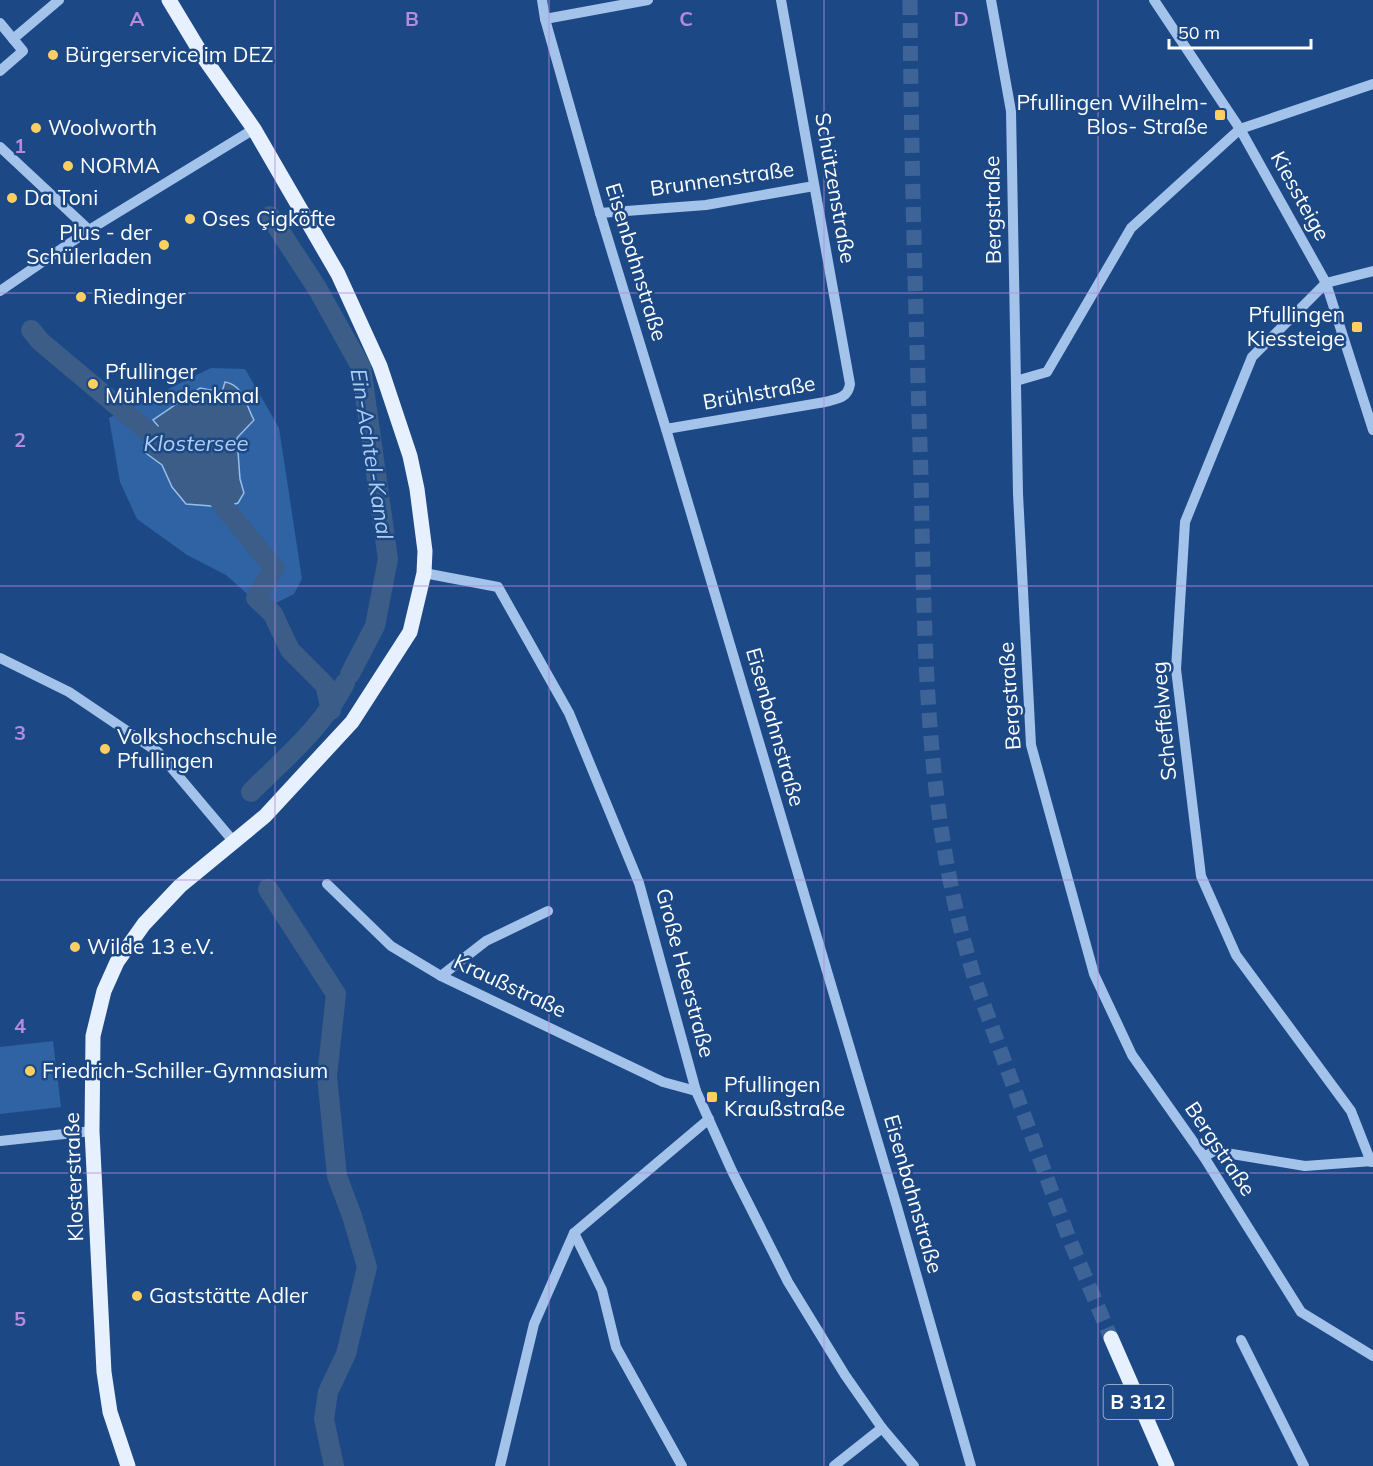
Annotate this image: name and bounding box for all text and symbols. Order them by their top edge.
text: A [130,6,145,31]
text: B [405,6,419,31]
text: C [679,6,693,31]
text: D [953,6,969,31]
scale bar [1169,12,1312,50]
text: 50 m [1178,21,1220,44]
place label: Bürgerservice im DEZ [65,41,273,67]
marker: Bürgerservice im DEZ [46,48,60,62]
place label: Pfullingen Wilhelm- Blos- Straße [1016,89,1208,139]
marker: Pfullingen Wilhelm- Blos- Straße [1213,108,1227,122]
street label: Schützenstraße [810,111,862,265]
place label: Woolworth [48,114,157,140]
marker: Woolworth [29,121,43,135]
text: 1 [14,133,26,158]
street label: Kiessteige [1266,146,1336,245]
place label: NORMA [80,152,160,178]
street label: Brunnenstraße [648,155,795,201]
street label: Bergstraße [978,156,1006,264]
marker: NORMA [61,159,75,173]
street label: Eisenbahnstraße [601,180,673,344]
place label: Da Toni [24,184,98,210]
marker: Da Toni [5,191,19,205]
place label: Oses Çigköfte [202,205,336,231]
marker: Oses Çigköfte [183,212,197,226]
place label: Plus - der Schülerladen [26,219,152,269]
marker: Plus - der Schülerladen [157,238,171,252]
place label: Riedinger [93,283,186,309]
marker: Riedinger [74,290,88,304]
place label: Pfullingen Kiessteige [1247,301,1345,351]
marker: Pfullingen Kiessteige [1350,320,1364,334]
place label: Pfullinger Mühlendenkmal [105,358,259,408]
water label: Ein-Achtel-Kanal [345,367,399,542]
street label: Brühlstraße [701,369,817,415]
marker: Pfullinger Mühlendenkmal [86,377,100,391]
text: 2 [14,427,26,452]
water label: Klostersee [144,429,248,457]
street label: Bergstraße [992,641,1026,751]
street label: Eisenbahnstraße [741,644,811,809]
street label: Scheffelweg [1145,660,1181,782]
text: 3 [14,720,26,745]
place label: Volkshochschule Pfullingen [117,723,277,773]
marker: Volkshochschule Pfullingen [98,742,112,756]
street label: Große Heerstraße [651,885,721,1060]
place label: Wilde 13 e.V. [87,933,214,959]
marker: Wilde 13 e.V. [68,940,82,954]
street label: Kraußstraße [450,948,571,1022]
text: 4 [14,1013,26,1038]
place label: Friedrich-Schiller-Gymnasium [42,1057,328,1083]
marker: Friedrich-Schiller-Gymnasium [23,1064,37,1078]
place label: Pfullingen Kraußstraße [724,1071,845,1121]
marker: Pfullingen Kraußstraße [705,1090,719,1104]
street label: Bergstraße [1180,1096,1262,1201]
street label: Eisenbahnstraße [879,1111,949,1276]
street label: Klosterstraße [58,1112,88,1242]
place label: Gaststätte Adler [149,1282,308,1308]
marker: Gaststätte Adler [130,1289,144,1303]
text: 5 [14,1306,26,1331]
road number: B 312 [1104,1385,1172,1419]

